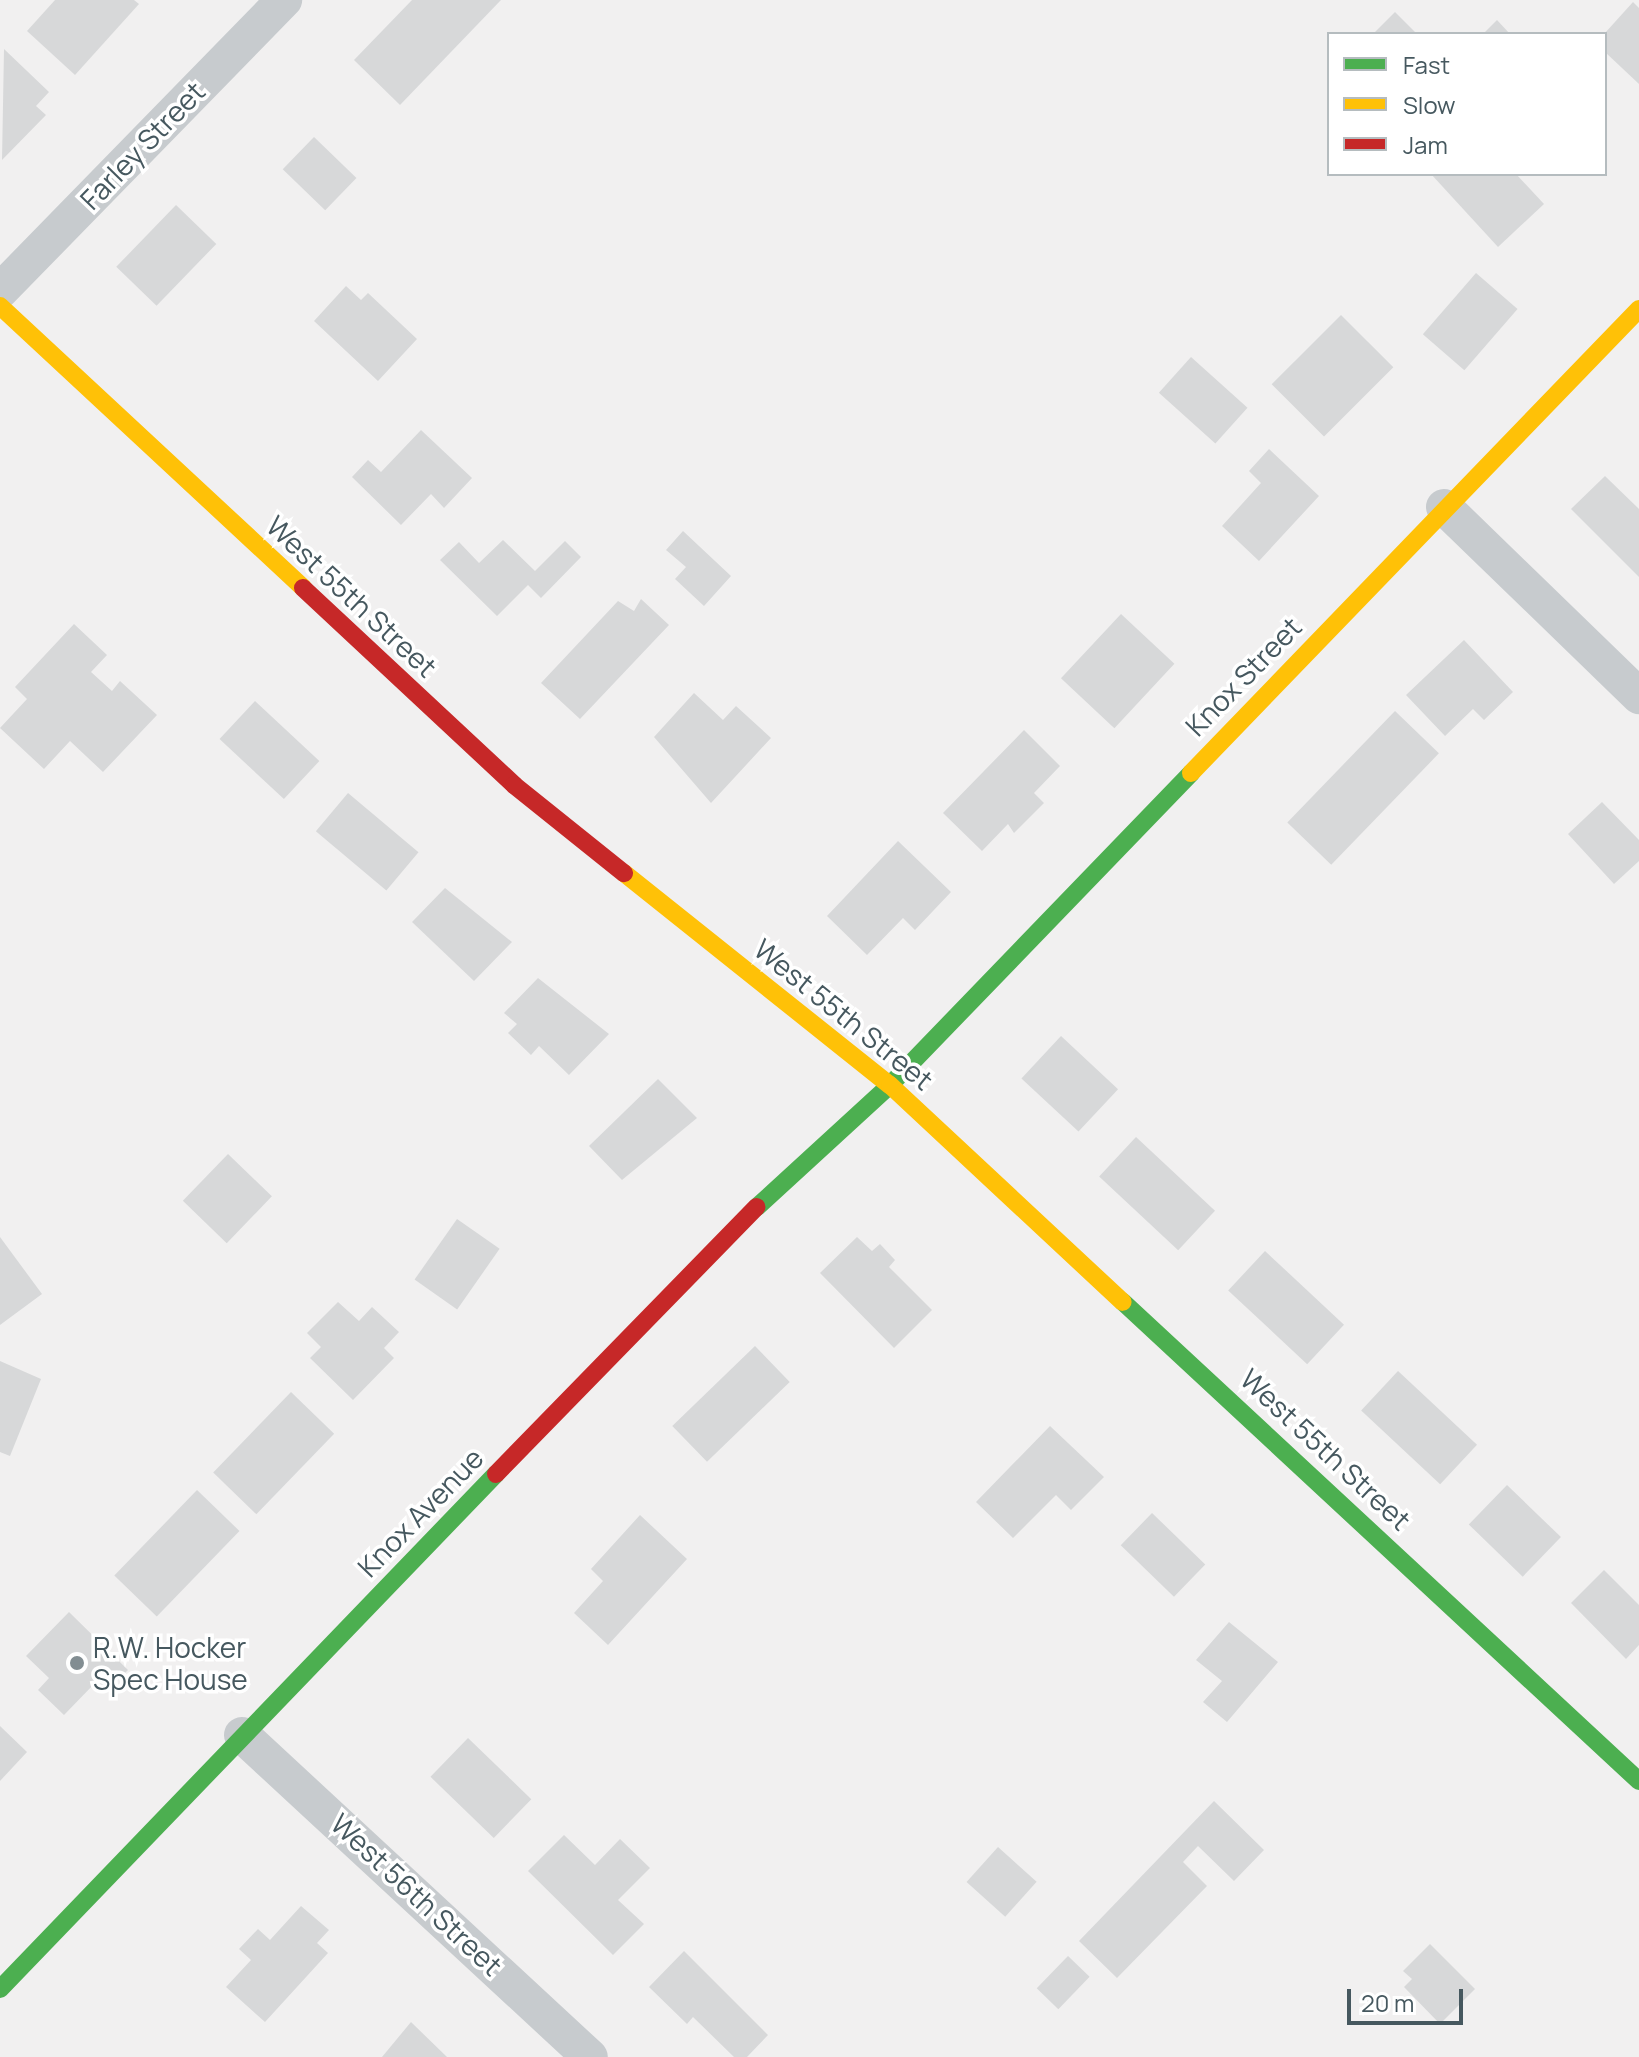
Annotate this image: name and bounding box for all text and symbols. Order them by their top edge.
legend [1327,32,1607,176]
text: Fast [1403,48,1450,81]
street label: Farley Street [73,74,211,216]
text: Slow [1403,88,1456,121]
text: Jam [1403,128,1448,161]
street label: West 55th Street [260,509,444,683]
street label: Knox Street [1178,610,1308,742]
street label: West 55th Street [748,932,940,1096]
street label: West 55th Street [1234,1362,1418,1536]
street label: Knox Avenue [350,1441,490,1583]
place label: R.W. Hocker Spec House [93,1630,248,1696]
marker: R.W. Hocker Spec House [68,1654,86,1672]
street label: West 56th Street [325,1806,509,1982]
scale bar [1351,1973,1467,2023]
text: 20 m [1361,1986,1414,2019]

